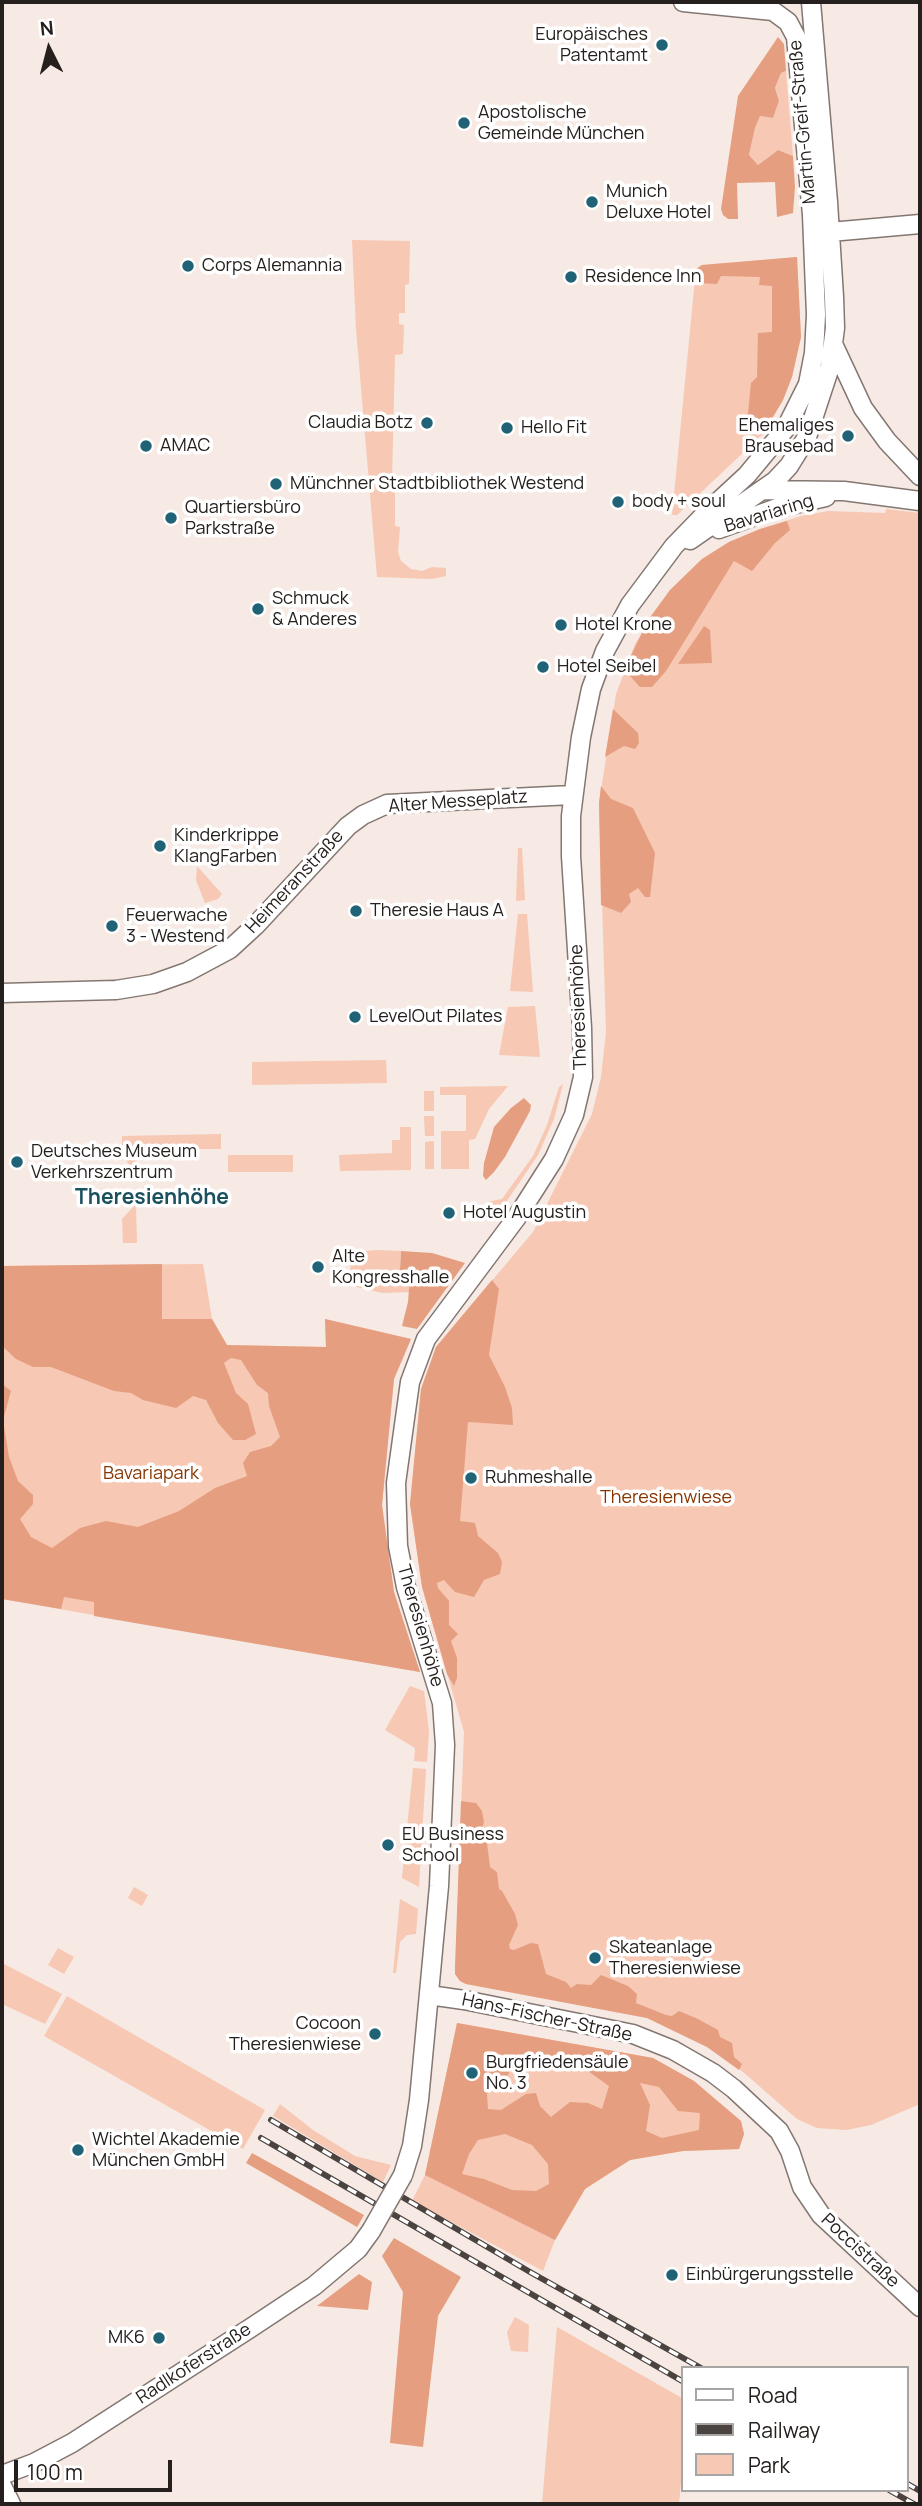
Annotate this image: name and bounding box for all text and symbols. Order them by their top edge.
north arrow [14,14,84,84]
text: N [39,14,55,42]
place label: Europäisches Patentamt [535,24,648,66]
marker: Europäisches Patentamt [654,37,670,53]
street label: Martin-Greif-Straße [785,39,821,205]
place label: Apostolische Gemeinde München [478,102,644,144]
marker: Apostolische Gemeinde München [456,115,472,131]
place label: Munich Deluxe Hotel [606,181,711,224]
marker: Munich Deluxe Hotel [584,194,600,210]
place label: Corps Alemannia [202,255,342,277]
marker: Corps Alemannia [180,258,196,274]
place label: Residence Inn [585,266,701,288]
marker: Residence Inn [563,269,579,285]
place label: Claudia Botz [308,412,413,434]
marker: Claudia Botz [419,415,435,431]
place label: Ehemaliges Brausebad [739,415,834,458]
place label: Hello Fit [521,417,587,439]
marker: Hello Fit [499,420,515,436]
marker: Ehemaliges Brausebad [840,428,856,444]
place label: AMAC [160,435,210,457]
marker: AMAC [138,438,154,454]
place label: Münchner Stadtbibliothek Westend [290,473,584,495]
marker: Münchner Stadtbibliothek Westend [268,476,284,492]
street label: Bavariaring [722,490,816,538]
place label: body + soul [632,491,726,513]
marker: body + soul [610,494,626,510]
place label: Quartiersbüro Parkstraße [185,497,301,540]
marker: Quartiersbüro Parkstraße [163,510,179,526]
place label: Schmuck & Anderes [272,588,357,630]
marker: Schmuck & Anderes [250,601,266,617]
place label: Hotel Krone [575,614,672,636]
marker: Hotel Krone [553,617,569,633]
place label: Hotel Seibel [557,656,656,678]
marker: Hotel Seibel [535,659,551,675]
street label: Alter Messeplatz [388,786,528,818]
place label: Kinderkrippe KlangFarben [174,825,279,868]
street label: Heimeranstraße [242,826,348,938]
marker: Kinderkrippe KlangFarben [152,838,168,854]
place label: Theresie Haus A [370,900,504,922]
marker: Theresie Haus A [348,903,364,919]
place label: Feuerwache 3 - Westend [126,905,227,948]
marker: Feuerwache 3 - Westend [104,918,120,934]
street label: Theresienhöhe [566,944,592,1070]
place label: LevelOut Pilates [369,1006,502,1028]
marker: LevelOut Pilates [347,1009,363,1025]
place label: Deutsches Museum Verkehrszentrum [31,1141,197,1184]
marker: Deutsches Museum Verkehrszentrum [9,1154,25,1170]
district label: Theresienhöhe [75,1185,229,1211]
place label: Hotel Augustin [463,1202,586,1224]
marker: Hotel Augustin [441,1205,457,1221]
place label: Alte Kongresshalle [332,1246,449,1288]
marker: Alte Kongresshalle [310,1259,326,1275]
park label: Bavariapark [103,1463,199,1485]
place label: Ruhmeshalle [485,1467,593,1489]
marker: Ruhmeshalle [463,1470,479,1486]
park label: Theresienwiese [600,1487,732,1509]
street label: Theresienhöhe [392,1562,448,1690]
place label: EU Business School [402,1824,504,1867]
marker: EU Business School [380,1837,396,1853]
place label: Skateanlage Theresienwiese [609,1937,741,1980]
marker: Skateanlage Theresienwiese [587,1950,603,1966]
street label: Hans-Fischer-Straße [460,1989,634,2047]
place label: Cocoon Theresienwiese [229,2013,361,2056]
marker: Cocoon Theresienwiese [367,2026,383,2042]
place label: Burgfriedensäule No. 3 [486,2052,629,2094]
marker: Burgfriedensäule No. 3 [464,2065,480,2081]
place label: Wichtel Akademie München GmbH [92,2129,240,2172]
marker: Wichtel Akademie München GmbH [70,2142,86,2158]
street label: Poccistraße [816,2209,904,2293]
place label: Einbürgerungsstelle [686,2264,854,2286]
marker: Einbürgerungsstelle [664,2267,680,2283]
street label: Radlkoferstraße [133,2319,255,2409]
place label: MK6 [108,2327,145,2349]
marker: MK6 [151,2330,167,2346]
legend [680,2366,908,2492]
text: Road [748,2381,798,2409]
text: Railway [748,2416,820,2444]
scale bar [18,2446,175,2490]
text: Park [748,2451,790,2479]
text: 100 m [27,2458,83,2486]

